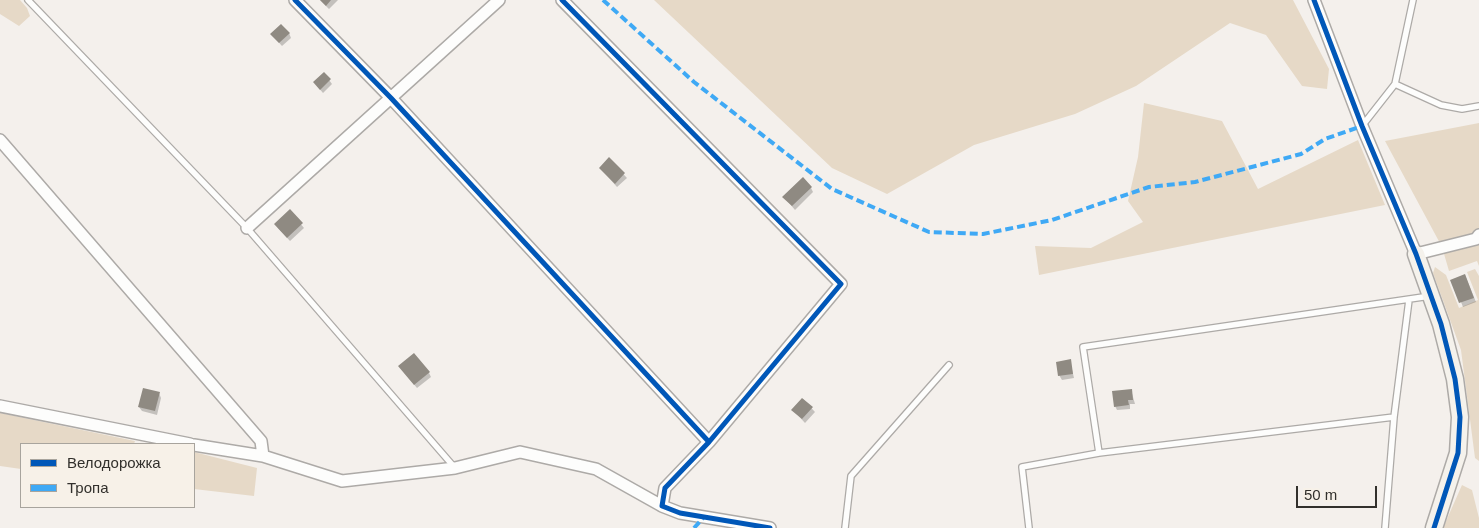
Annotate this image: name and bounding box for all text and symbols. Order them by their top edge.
legend [20,443,195,508]
text: Велодорожка [67,454,161,471]
scale bar [1299,476,1380,508]
text: Тропа [67,479,108,496]
text: 50 m [1304,486,1337,503]

